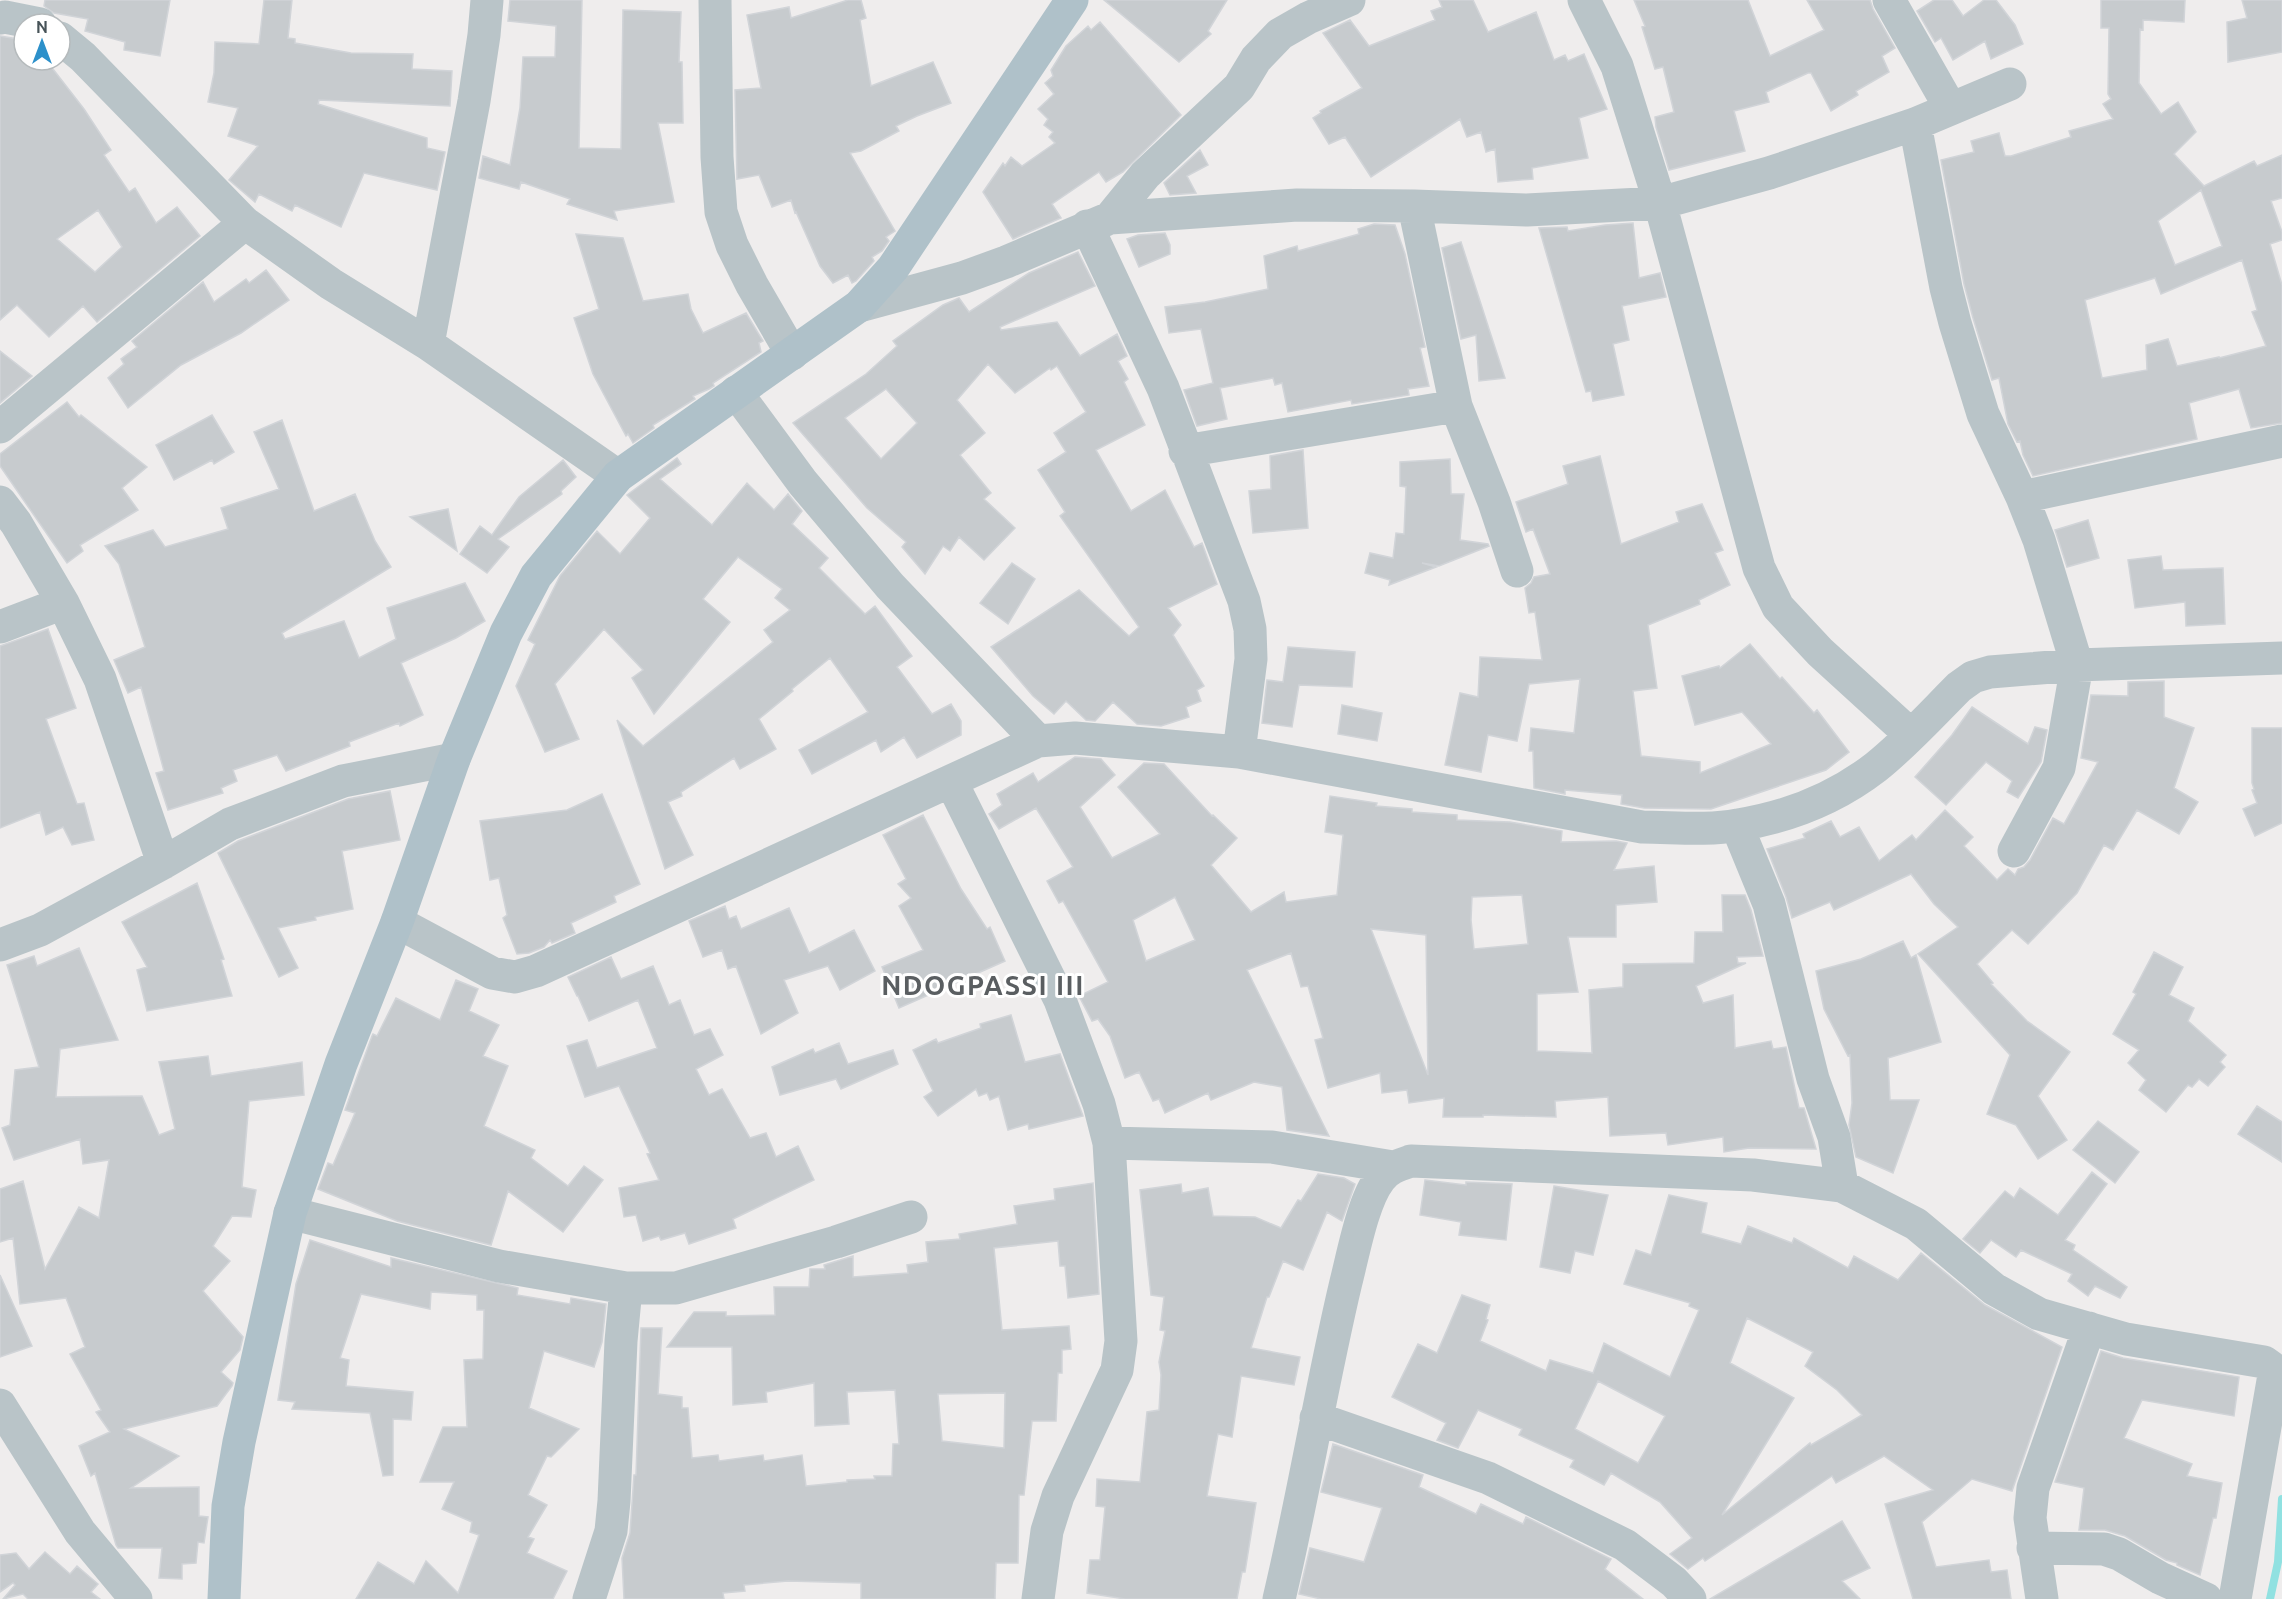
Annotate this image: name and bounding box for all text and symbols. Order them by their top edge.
north arrow [12,12,72,72]
text: N [36,18,48,36]
district label: NDOGPASSI III [881,970,1085,1000]

